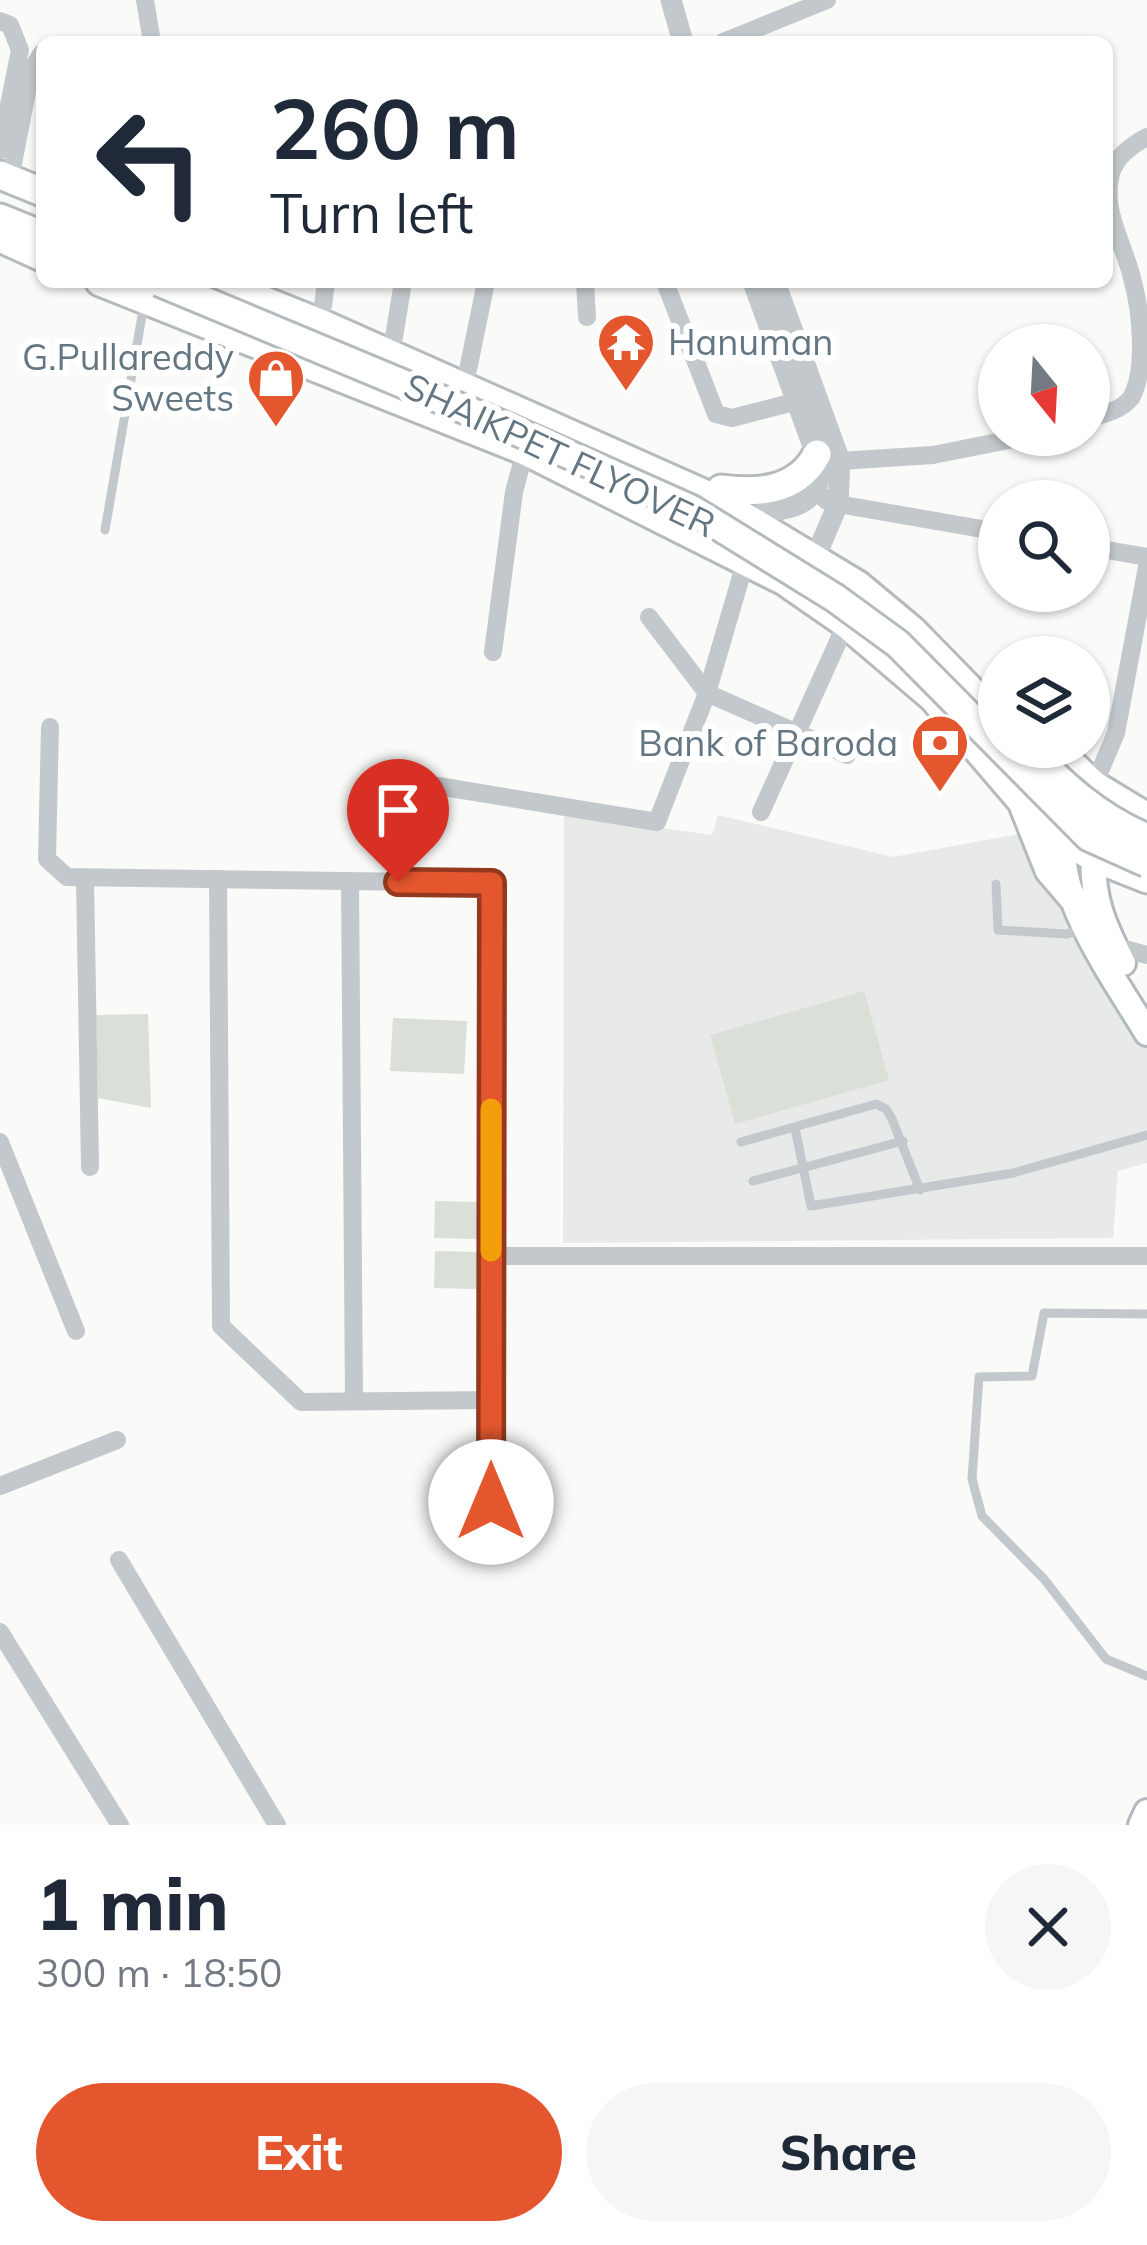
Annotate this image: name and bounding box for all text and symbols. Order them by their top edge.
text: 260 m [270,75,520,180]
icon: left [72,84,228,240]
text: Turn left [270,179,473,247]
temple icon: Hanuman [595,311,657,393]
place label: Hanuman [668,319,833,364]
north arrow [978,324,1110,456]
map controls [978,324,1110,768]
place label: G.Pullareddy Sweets [22,334,234,420]
shop icon: G.Pullareddy Sweets [245,347,307,429]
street label: SHAIKPET FLYOVER [397,363,723,546]
button: search [978,480,1110,612]
button: layers [978,636,1110,768]
bank icon: Bank of Baroda [909,712,971,794]
place label: Bank of Baroda [638,720,898,765]
pin [347,759,449,882]
icon: arrive [365,777,431,843]
position arrow [428,1439,554,1565]
text: 1 min [36,1858,229,1948]
button: close [985,1864,1111,1990]
text: 300 m · 18:50 [36,1948,282,1997]
button: Exit [36,2083,562,2221]
button: Share [586,2083,1111,2221]

